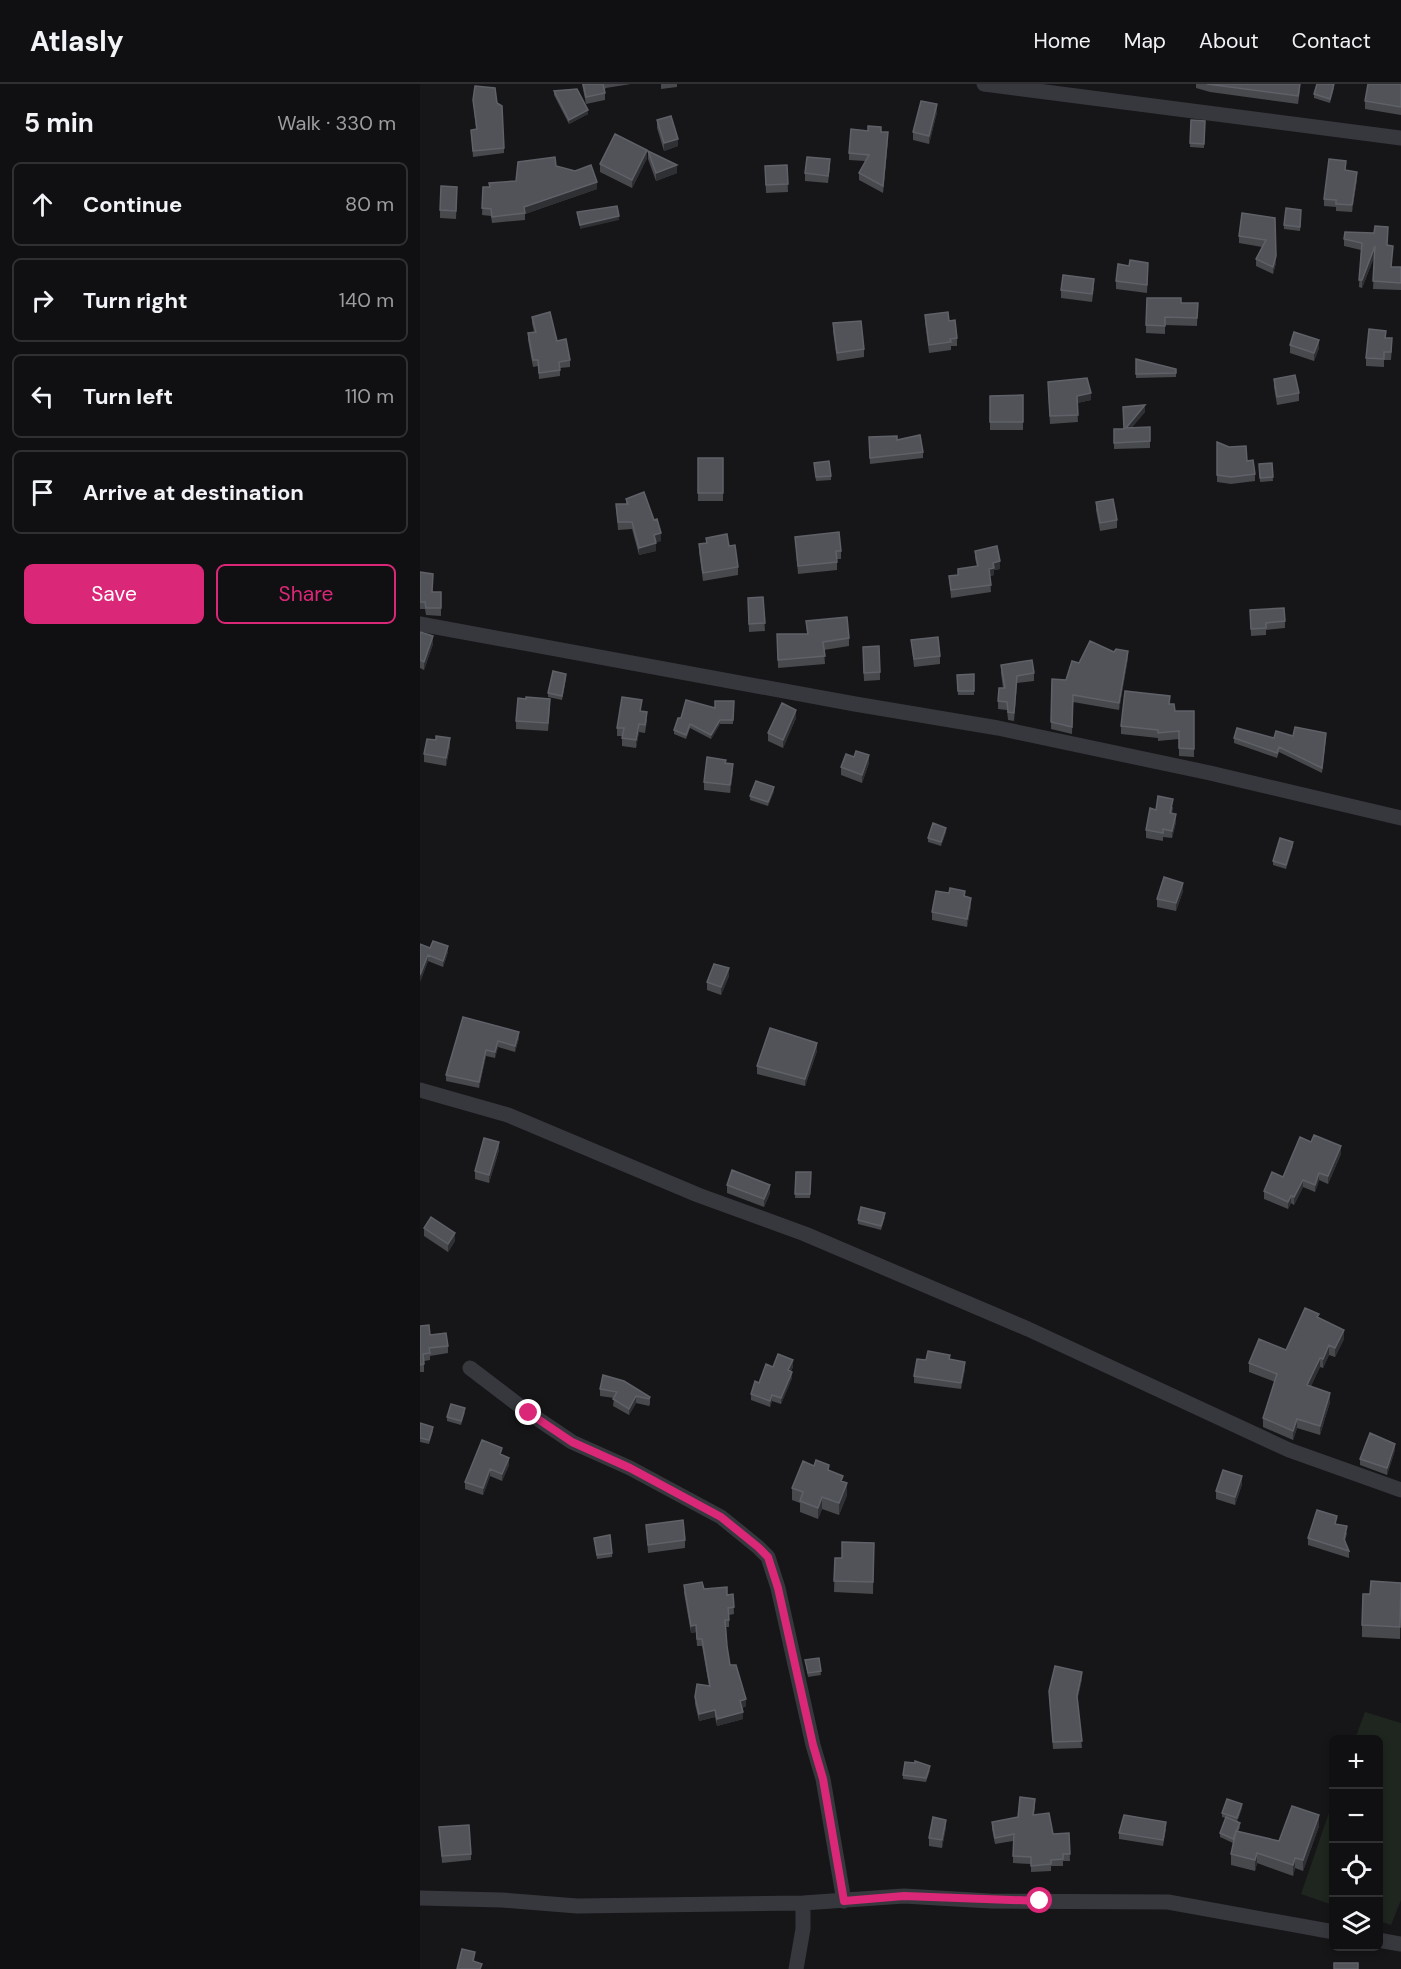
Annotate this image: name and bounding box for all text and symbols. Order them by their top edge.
text: Atlasly [30,23,124,60]
text: Home [1033,27,1091,55]
text: Map [1124,27,1166,55]
text: About [1199,27,1259,55]
text: Contact [1292,27,1371,55]
text: 5 min [24,106,94,140]
text: Walk · 330 m [277,110,396,136]
icon: ahead [26,188,59,221]
text: Continue [83,190,182,219]
text: 80 m [345,191,394,217]
icon: right [26,284,59,317]
text: Turn right [83,286,188,315]
text: 140 m [339,287,394,313]
icon: left [26,380,59,413]
text: Turn left [83,382,173,411]
text: 110 m [345,383,394,409]
icon: arrive [26,476,59,509]
text: Arrive at destination [83,478,304,507]
button: Save [24,564,204,624]
button: Share [216,564,396,624]
route end [515,1399,541,1425]
map controls [1329,1735,1383,1951]
button: + [1329,1735,1383,1789]
button: − [1329,1789,1383,1843]
button: locate [1329,1843,1383,1897]
route start [1026,1887,1052,1913]
button: layers [1329,1897,1383,1951]

